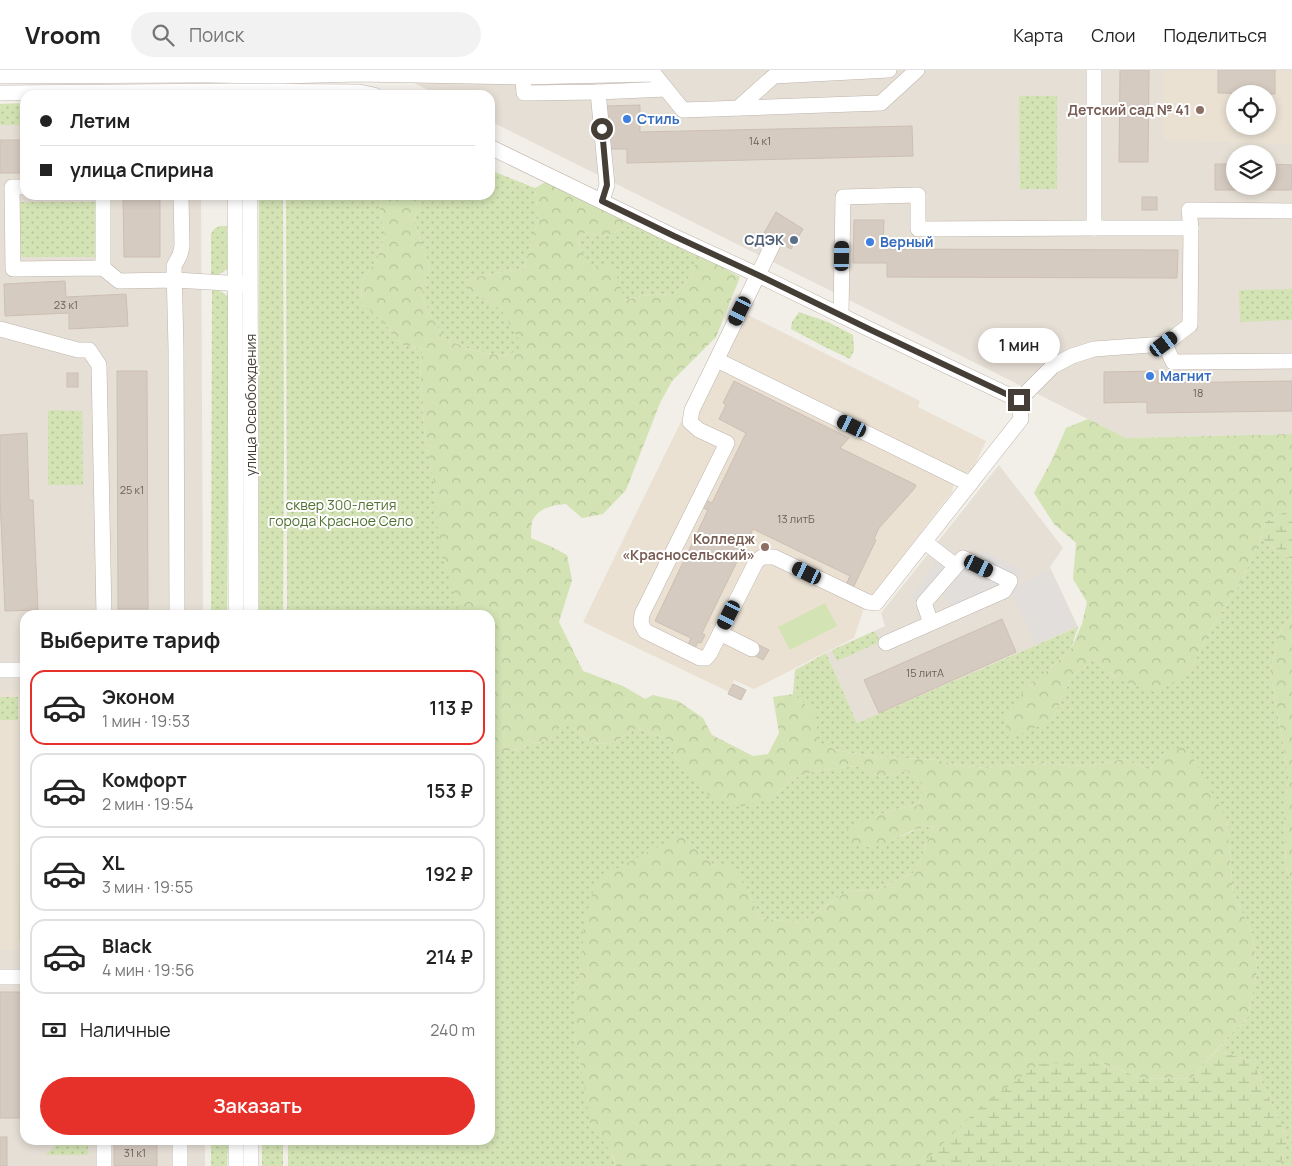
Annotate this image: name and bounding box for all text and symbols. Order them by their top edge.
search box [131,12,481,57]
text: Vroom [25,18,101,51]
icon: search [149,21,177,49]
text: Поиск [189,22,244,48]
text: Карта [1013,23,1063,47]
text: Слои [1091,23,1135,47]
text: Поделиться [1163,23,1267,47]
map controls [1226,85,1276,195]
button: locate [1226,85,1276,135]
place label: Детский сад № 41 [1068,100,1190,119]
marker: Детский сад № 41 [1194,104,1206,116]
text: Летим [70,108,130,134]
place label: Стиль [637,109,680,128]
marker: Стиль [621,113,633,125]
route start [591,118,613,140]
house number: 14 к1 [749,133,771,148]
button: layers [1226,145,1276,195]
text: улица Спирина [70,157,214,183]
place label: СДЭК [744,230,785,249]
place label: Верный [880,232,933,251]
marker: СДЭК [788,234,800,246]
marker: Верный [864,236,876,248]
car [834,241,849,271]
car [726,294,753,328]
house number: 23 к1 [54,297,78,312]
callout: 1 мин [978,328,1060,362]
car [1147,329,1180,359]
street label: улица Освобождения [241,334,260,476]
text: 1 мин [999,334,1039,356]
place label: Магнит [1160,366,1212,385]
marker: Магнит [1144,370,1156,382]
house number: 18 [1193,385,1203,400]
route end [1008,389,1030,411]
car [835,413,868,439]
house number: 25 к1 [120,482,144,497]
park label: сквер 300-летия города Красное Село [269,495,413,530]
house number: 13 литБ [777,511,815,526]
place label: Колледж «Красносельский» [622,529,755,564]
marker: Колледж «Красносельский» [759,541,771,553]
car [962,553,995,579]
car [790,560,823,586]
car [715,598,742,632]
text: Выберите тариф [40,625,220,655]
house number: 15 литА [906,665,944,680]
text: Эконом [102,684,175,710]
icon: car [42,685,87,730]
text: 113 ₽ [429,695,473,721]
text: 1 мин · 19:53 [102,710,190,732]
text: Комфорт [102,767,187,793]
icon: car [42,768,87,813]
text: 153 ₽ [426,778,473,804]
text: 2 мин · 19:54 [102,793,194,815]
text: XL [102,850,125,876]
icon: car [42,851,87,896]
text: 192 ₽ [425,861,473,887]
text: 3 мин · 19:55 [102,876,193,898]
text: Black [102,933,151,959]
icon: car [42,934,87,979]
text: 214 ₽ [426,944,473,970]
text: 4 мин · 19:56 [102,959,194,981]
icon: cash [40,1016,68,1044]
text: Наличные [80,1017,171,1043]
text: 240 m [430,1019,475,1041]
button: Заказать [40,1077,475,1135]
house number: 31 к1 [124,1145,146,1160]

